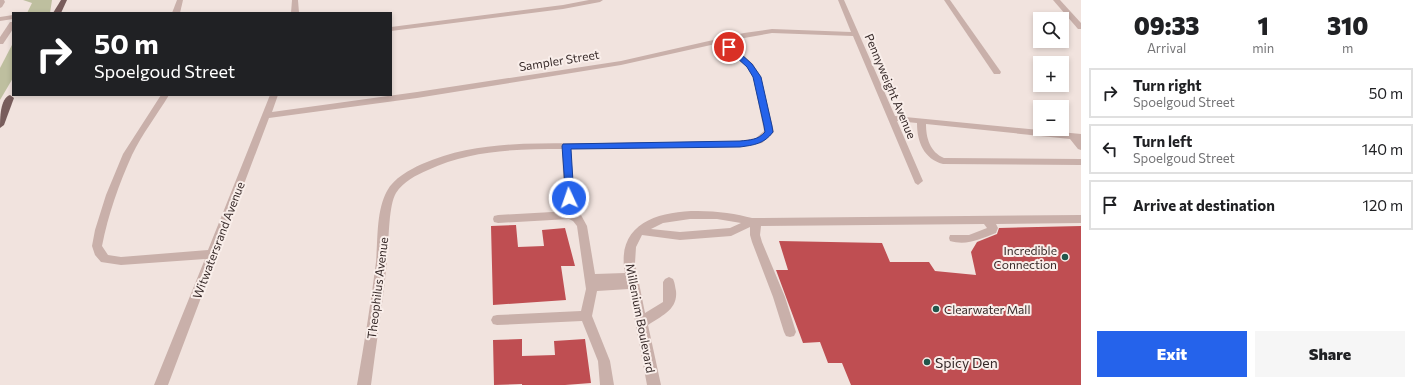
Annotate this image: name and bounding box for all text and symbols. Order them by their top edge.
text: 09:33 [1134,11,1200,40]
text: 1 [1258,11,1269,40]
text: 310 [1327,11,1368,40]
map controls [1033,12,1069,136]
button: search [1033,12,1069,48]
text: 50 m [94,26,159,60]
icon: right [28,28,80,80]
pin [712,30,746,64]
street label: Pennyweight Avenue [863,31,919,141]
icon: arrive [718,36,740,58]
text: Arrival [1147,40,1186,56]
text: min [1252,40,1274,56]
text: m [1342,40,1353,56]
street label: Sampler Street [518,47,600,73]
button: + [1033,56,1069,92]
text: Spoelgoud Street [94,60,235,82]
text: Turn right [1133,76,1202,94]
icon: right [1099,82,1121,104]
text: 50 m [1369,84,1403,102]
text: Spoelgoud Street [1133,94,1235,110]
button: − [1033,100,1069,136]
text: Turn left [1133,132,1192,150]
icon: left [1099,138,1121,160]
text: 140 m [1362,140,1403,158]
text: Spoelgoud Street [1133,150,1235,166]
position arrow [548,177,590,219]
street label: Witwatersrand Avenue [189,179,247,301]
icon: arrive [1099,194,1121,216]
text: Arrive at destination [1133,196,1275,214]
text: 120 m [1363,196,1403,214]
street label: Theophilus Avenue [364,236,390,340]
place label: Incredible Connection [994,243,1057,271]
marker: Incredible Connection [1060,252,1070,262]
street label: Millenium Boulevard [624,262,658,374]
place label: Clearwater Mall [944,302,1030,316]
marker: Clearwater Mall [931,304,941,314]
button: Exit [1097,331,1247,377]
button: Share [1255,331,1405,377]
place label: Spicy Den [935,354,998,371]
marker: Spicy Den [922,357,932,367]

